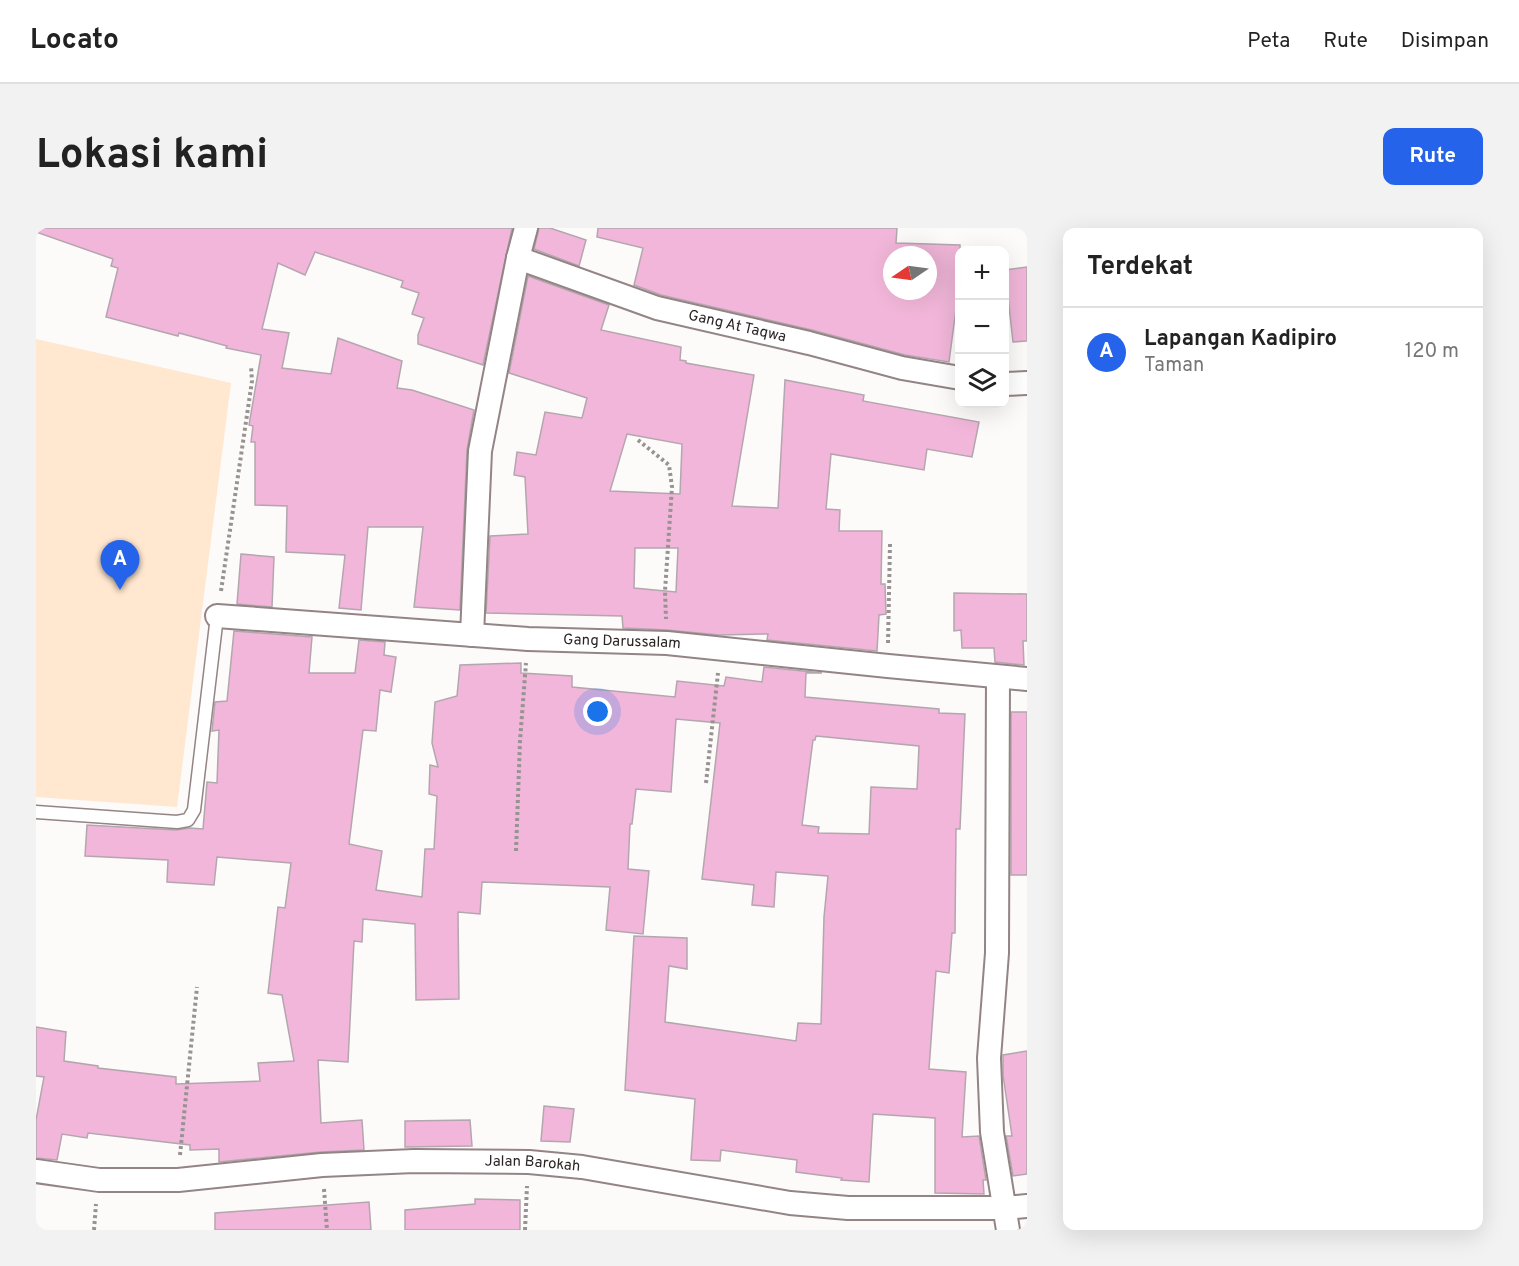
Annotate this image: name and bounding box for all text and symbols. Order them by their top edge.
text: Locato [30,23,119,59]
text: Peta [1247,28,1290,55]
text: Rute [1323,28,1368,55]
text: Disimpan [1401,28,1489,55]
button: Rute [1383,128,1483,185]
text: Lokasi kami [36,130,268,183]
north arrow [883,246,937,300]
map controls [955,246,1009,408]
button: + [955,246,1009,300]
text: Terdekat [1087,251,1193,284]
button: − [955,300,1009,354]
street label: Gang At Taqwa [686,306,788,347]
text: Lapangan Kadipiro [1144,326,1337,353]
text: A [1099,339,1114,365]
text: 120 m [1405,339,1459,365]
text: Taman [1144,353,1204,379]
button: layers [955,354,1009,408]
pin: A [100,540,140,590]
street label: Gang Darussalam [563,631,682,654]
your location [583,697,612,726]
street label: Jalan Barokah [484,1152,581,1176]

